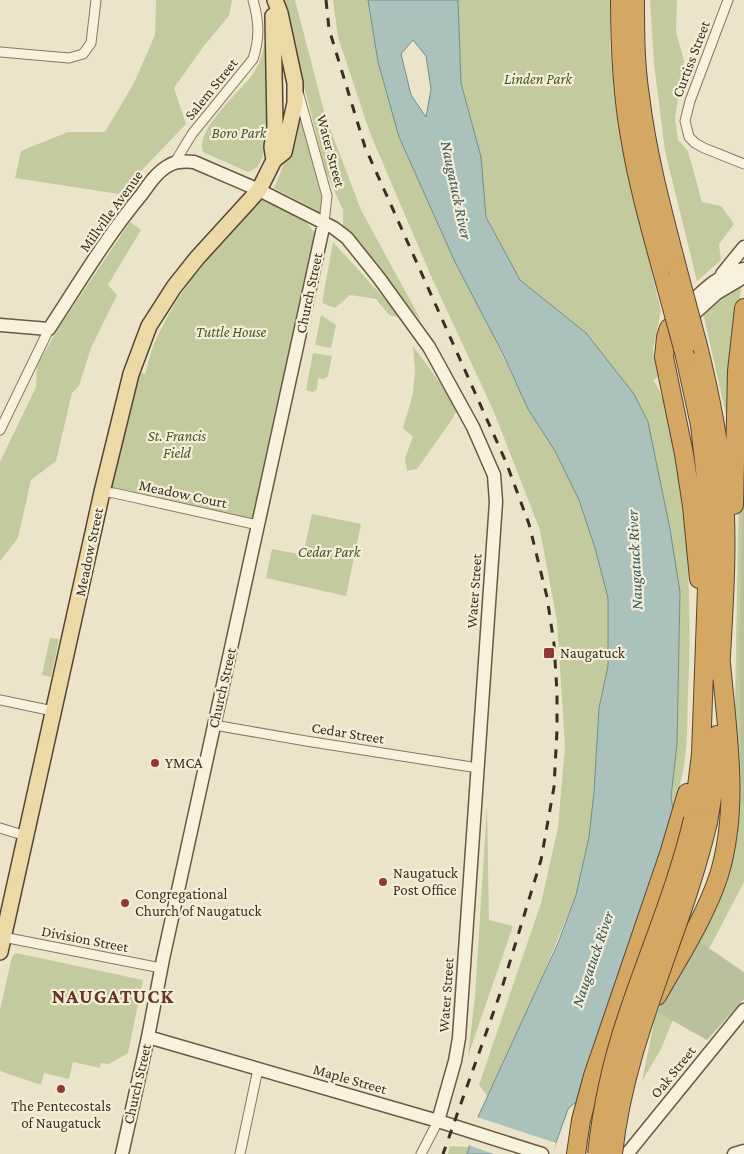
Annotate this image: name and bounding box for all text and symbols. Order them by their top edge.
street label: Curtiss Street [669,18,713,100]
street label: Salem Street [181,54,241,123]
park label: Linden Park [504,71,574,87]
street label: Water Street [314,113,349,190]
park label: Boro Park [212,125,268,141]
water label: Naugatuck River [437,139,475,241]
street label: Millville Avenue [76,167,146,255]
street label: Church Street [293,250,326,335]
park label: Tuttle House [196,324,267,340]
park label: St. Francis Field [148,428,207,461]
street label: Meadow Court [138,477,229,511]
street label: Meadow Street [72,505,106,598]
water label: Naugatuck River [623,509,647,610]
park label: Cedar Park [298,544,362,560]
street label: Water Street [463,552,485,629]
street label: Church Street [205,645,239,730]
place label: Naugatuck [560,645,626,662]
marker: Naugatuck [542,646,556,660]
street label: Cedar Street [310,719,387,747]
place label: YMCA [165,755,203,771]
marker: YMCA [149,757,161,769]
place label: Naugatuck Post Office [393,865,459,898]
marker: Naugatuck Post Office [377,876,389,888]
place label: Congregational Church of Naugatuck [135,886,262,920]
marker: Congregational Church of Naugatuck [119,897,131,909]
water label: Naugatuck River [568,909,618,1010]
street label: Division Street [40,923,131,955]
street label: Water Street [435,956,457,1033]
district label: NAUGATUCK [52,985,174,1007]
street label: Church Street [120,1041,154,1126]
street label: Oak Street [647,1042,699,1101]
street label: Maple Street [311,1061,390,1098]
marker: The Pentecostals of Naugatuck [55,1083,67,1095]
place label: The Pentecostals of Naugatuck [11,1098,111,1132]

